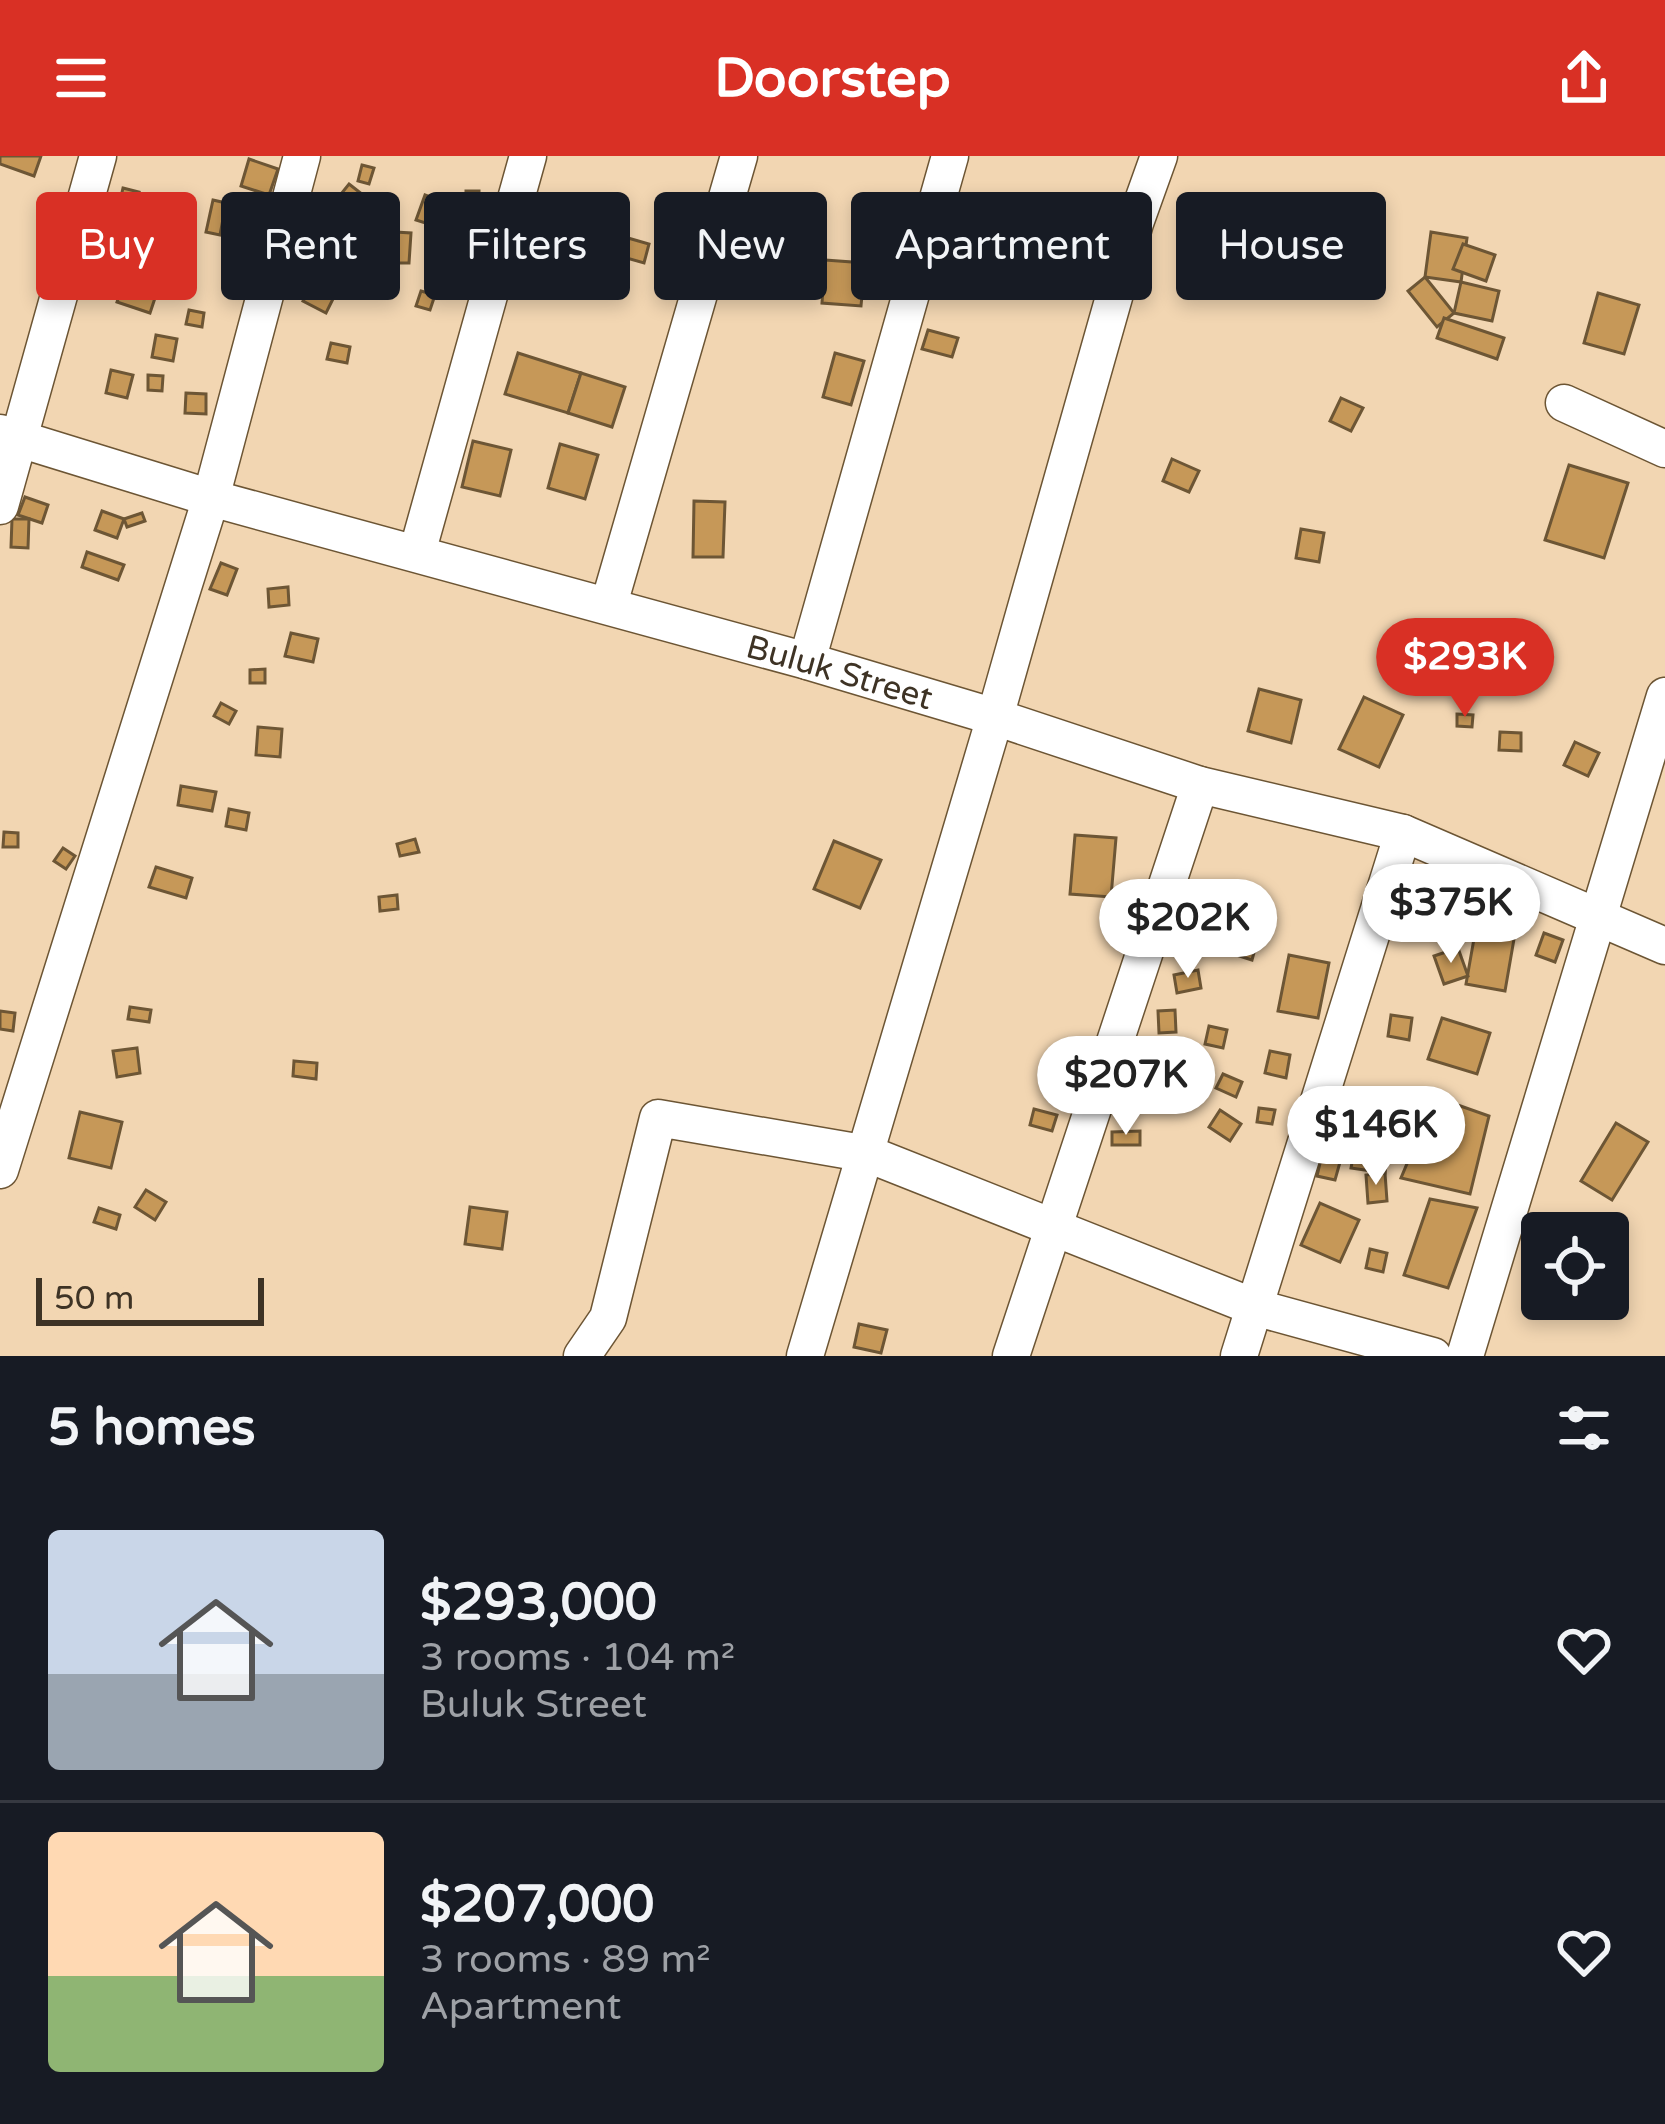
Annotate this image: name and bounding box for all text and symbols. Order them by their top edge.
icon: menu [48,45,114,111]
icon: share [1551,45,1617,111]
text: Doorstep [714,46,951,111]
chip: Buy [36,192,197,300]
chip: Rent [221,192,400,300]
chip: Filters [424,192,630,300]
chip: New [654,192,827,300]
chip: Apartment [851,192,1152,300]
chip: House [1176,192,1386,300]
pin: $293K [1381,618,1549,720]
street label: Buluk Street [742,627,937,718]
text: $293K [1403,633,1527,680]
pin: $375K [1367,864,1535,966]
pin: $202K [1104,879,1272,981]
text: $375K [1389,879,1513,926]
text: $202K [1126,894,1250,941]
pin: $207K [1042,1036,1210,1138]
text: $207K [1064,1051,1188,1098]
pin: $146K [1292,1086,1460,1188]
text: $146K [1314,1101,1438,1148]
map controls [1521,1212,1629,1320]
button: locate [1521,1212,1629,1320]
scale bar [36,1272,264,1325]
text: 50 m [54,1279,134,1318]
icon: filters [1551,1395,1617,1461]
text: 5 homes [48,1397,256,1459]
text: $293,000 [420,1572,657,1634]
icon: home [144,1578,288,1722]
icon: heart [1551,1617,1617,1683]
text: 3 rooms · 104 m² [420,1634,735,1681]
text: Buluk Street [420,1681,647,1728]
text: $207,000 [420,1874,654,1936]
icon: home [144,1880,288,2024]
icon: heart [1551,1919,1617,1985]
text: 3 rooms · 89 m² [420,1936,711,1983]
text: Apartment [420,1983,621,2030]

